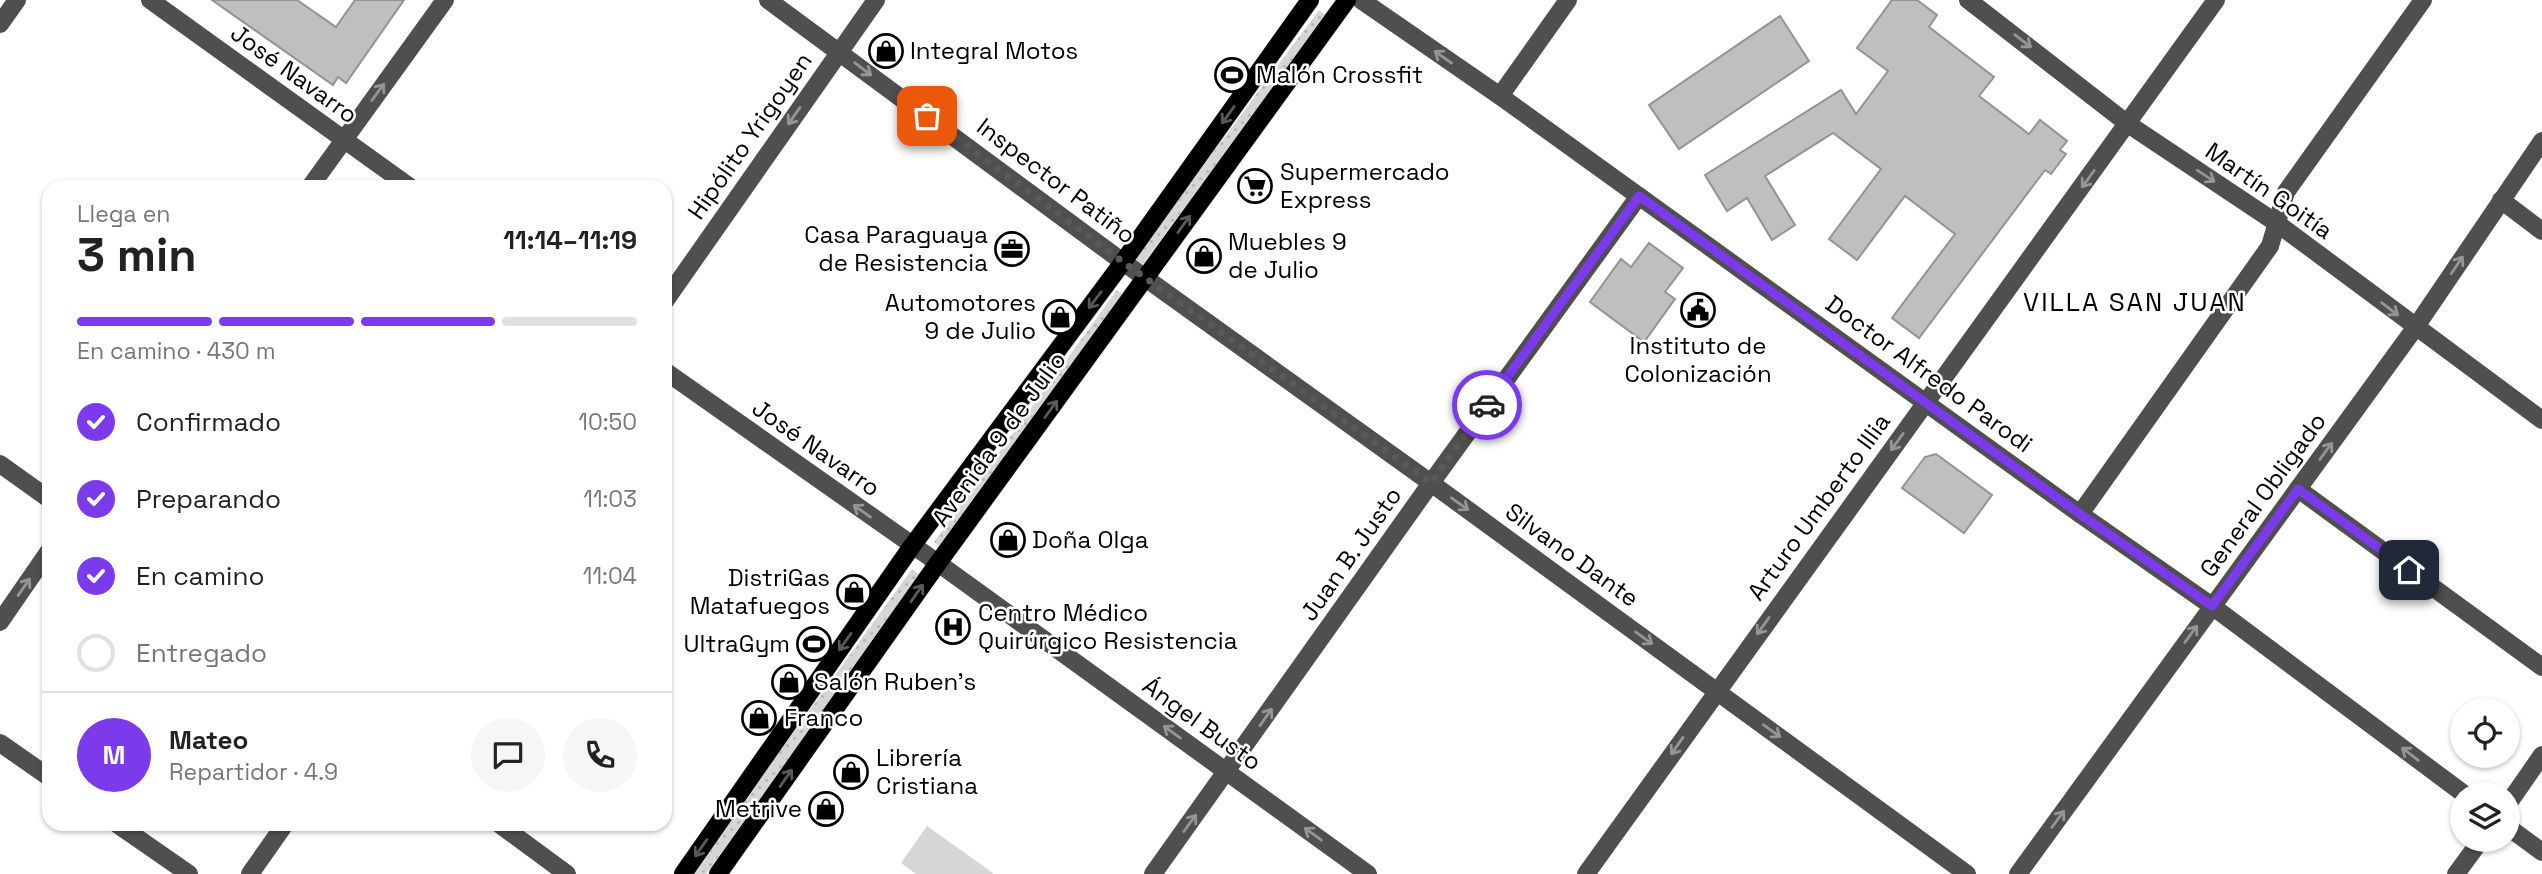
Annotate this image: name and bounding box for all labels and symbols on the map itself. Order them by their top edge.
street label: José Navarro [225,17,364,130]
shop icon: Integral Motos [867,32,905,70]
one-way arrow [2013,34,2031,49]
place label: Integral Motos [910,35,1078,66]
street label: Hipólito Yrigoyen [680,46,819,225]
one-way arrow [1434,50,1453,64]
sports icon: Malón Crossfit [1213,56,1251,94]
place label: Malón Crossfit [1256,59,1423,90]
one-way arrow [854,61,872,76]
one-way arrow [371,83,386,102]
pin [897,86,957,146]
one-way arrow [1221,105,1235,124]
one-way arrow [787,106,801,125]
street label: Inspector Patiño [971,111,1142,250]
street label: Martín Goitía [2199,135,2339,246]
place label: Supermercado Express [1280,156,1450,215]
supermarket icon: Supermercado Express [1236,167,1274,205]
one-way arrow [2081,169,2095,188]
one-way arrow [2196,169,2215,183]
one-way arrow [1177,215,1192,234]
place label: Casa Paraguaya de Resistencia [804,219,988,278]
place label: Muebles 9 de Julio [1228,226,1347,285]
office icon: Casa Paraguaya de Resistencia [993,230,1031,268]
shop icon: Muebles 9 de Julio [1185,237,1223,275]
one-way arrow [2450,256,2465,275]
district label: VILLA SAN JUAN [2023,285,2247,319]
place label: Automotores 9 de Julio [885,287,1036,346]
street label: Doctor Alfredo Parodi [1820,288,2039,459]
one-way arrow [1088,290,1102,309]
public building icon: Instituto de Colonización [1679,291,1717,329]
shop icon: Automotores 9 de Julio [1041,298,1079,336]
one-way arrow [2380,302,2399,317]
place label: Instituto de Colonización [1624,330,1772,389]
street label: Avenida 9 de Julio [925,345,1073,532]
courier [1452,370,1522,440]
street label: José Navarro [746,392,886,503]
one-way arrow [1043,399,1058,418]
street label: General Obligado [2192,406,2333,583]
street label: Arturo Umberto Illia [1740,407,1897,606]
one-way arrow [1889,432,1904,451]
one-way arrow [2318,442,2333,461]
street label: Juan B. Justo [1293,481,1408,627]
one-way arrow [1450,496,1469,511]
street label: Silvano Dante [1499,496,1645,613]
one-way arrow [853,503,872,518]
shop icon: Doña Olga [989,521,1027,559]
place label: Doña Olga [1032,524,1149,555]
pin [2379,540,2439,600]
place label: DistriGas Matafuegos [690,562,830,621]
shop icon: DistriGas Matafuegos [835,573,873,611]
one-way arrow [17,578,32,597]
one-way arrow [910,584,924,603]
place label: Centro Médico Quirúrgico Resistencia [978,597,1238,656]
hospital icon: Centro Médico Quirúrgico Resistencia [934,608,972,646]
one-way arrow [1756,616,1770,635]
sports icon: UltraGym [795,625,833,663]
one-way arrow [2184,625,2199,644]
place label: UltraGym [683,628,790,659]
one-way arrow [1634,630,1653,645]
one-way arrow [838,632,852,651]
shop icon: Salón Ruben's [770,663,808,701]
place label: Salón Ruben's [814,666,976,697]
street label: Ángel Busto [1137,670,1268,777]
shop icon: Franco [740,699,778,737]
place label: Franco [784,702,863,733]
one-way arrow [1259,708,1274,727]
one-way arrow [1762,724,1781,738]
one-way arrow [1163,725,1182,740]
one-way arrow [1670,736,1684,755]
place label: Librería Cristiana [876,742,978,801]
one-way arrow [2401,746,2419,761]
shop icon: Librería Cristiana [832,753,870,791]
one-way arrow [779,769,793,788]
shop icon: Metrive [807,790,845,828]
place label: Metrive [715,793,802,824]
one-way arrow [2051,810,2065,829]
one-way arrow [1183,814,1198,833]
one-way arrow [1304,827,1323,841]
one-way arrow [694,838,708,857]

